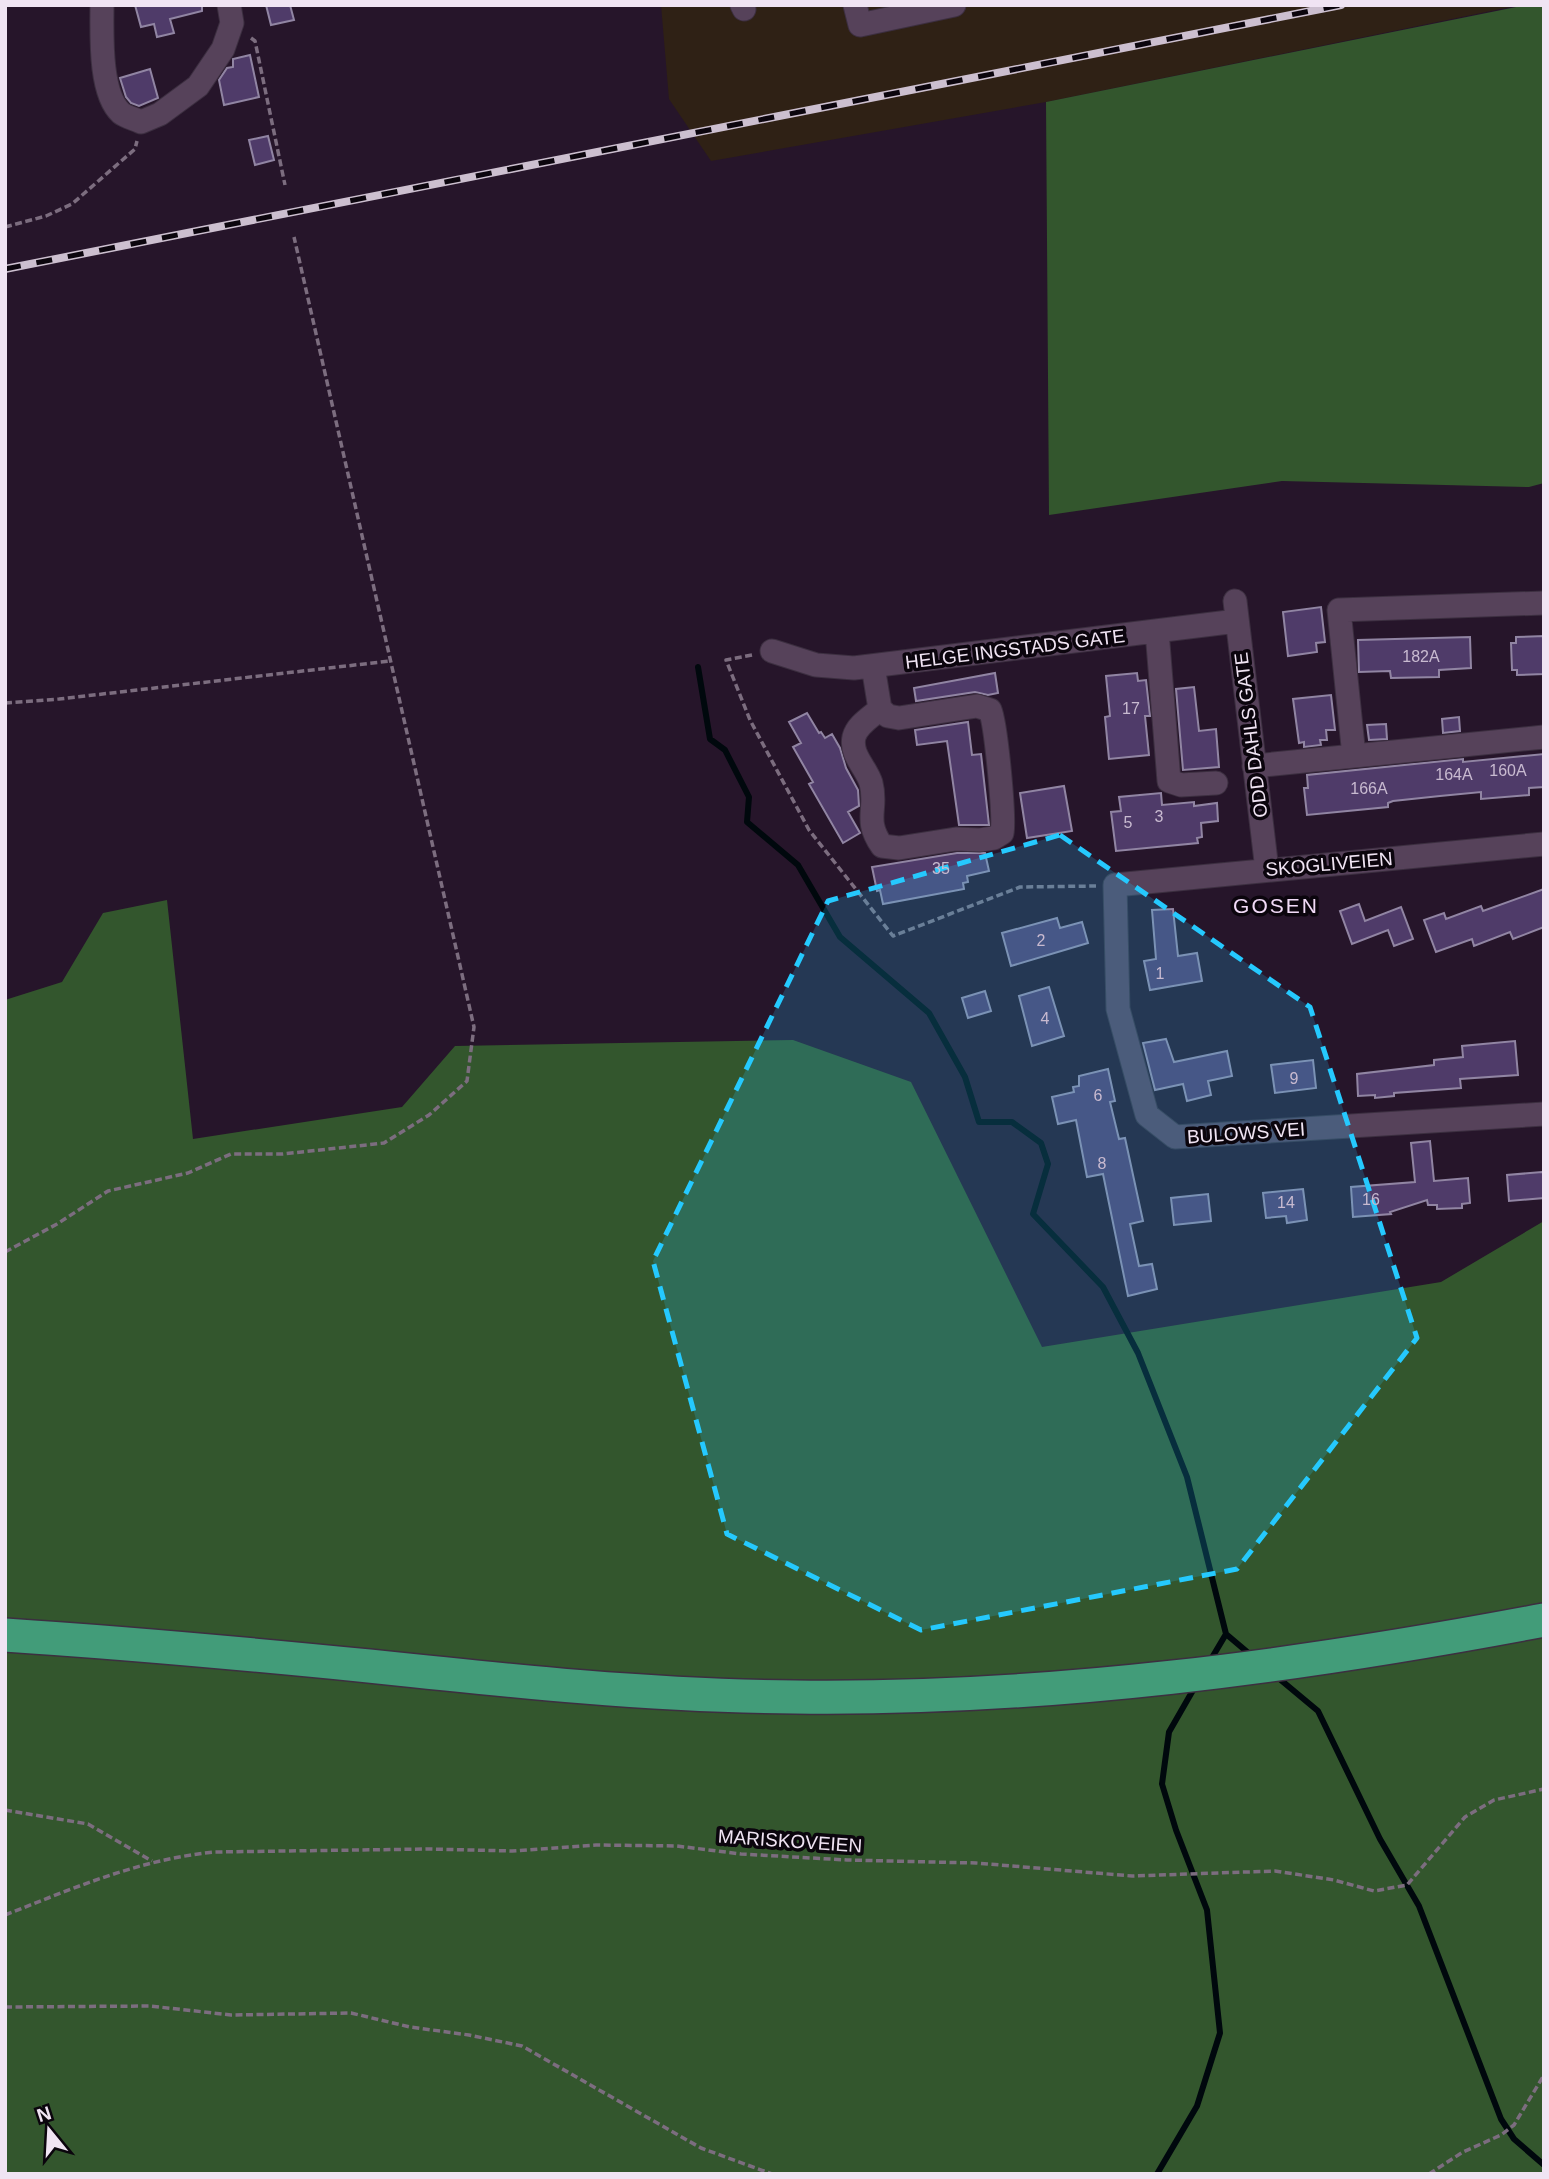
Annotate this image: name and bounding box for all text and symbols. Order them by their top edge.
street label: HELGE INGSTADS GATE [904,625,1126,673]
house number: 182A [1402,648,1440,665]
street label: ODD DAHLS GATE [1230,651,1272,819]
house number: 17 [1122,700,1140,717]
house number: 160A [1489,762,1527,779]
house number: 164A [1435,766,1473,783]
house number: 166A [1350,780,1388,797]
house number: 3 [1155,808,1164,825]
house number: 5 [1124,814,1133,831]
street label: SKOGLIVEIEN [1264,848,1394,880]
house number: 35 [932,860,950,877]
district label: GOSEN [1233,894,1319,917]
house number: 2 [1037,932,1046,949]
house number: 1 [1156,965,1165,982]
house number: 4 [1041,1010,1050,1027]
house number: 9 [1290,1070,1299,1087]
house number: 6 [1094,1087,1103,1104]
street label: BULOWS VEI [1186,1118,1306,1148]
house number: 8 [1098,1155,1107,1172]
house number: 16 [1362,1191,1380,1208]
house number: 14 [1277,1194,1295,1211]
street label: MARISKOVEIEN [717,1825,863,1857]
north arrow [14,2095,84,2165]
text: N [34,2102,54,2126]

